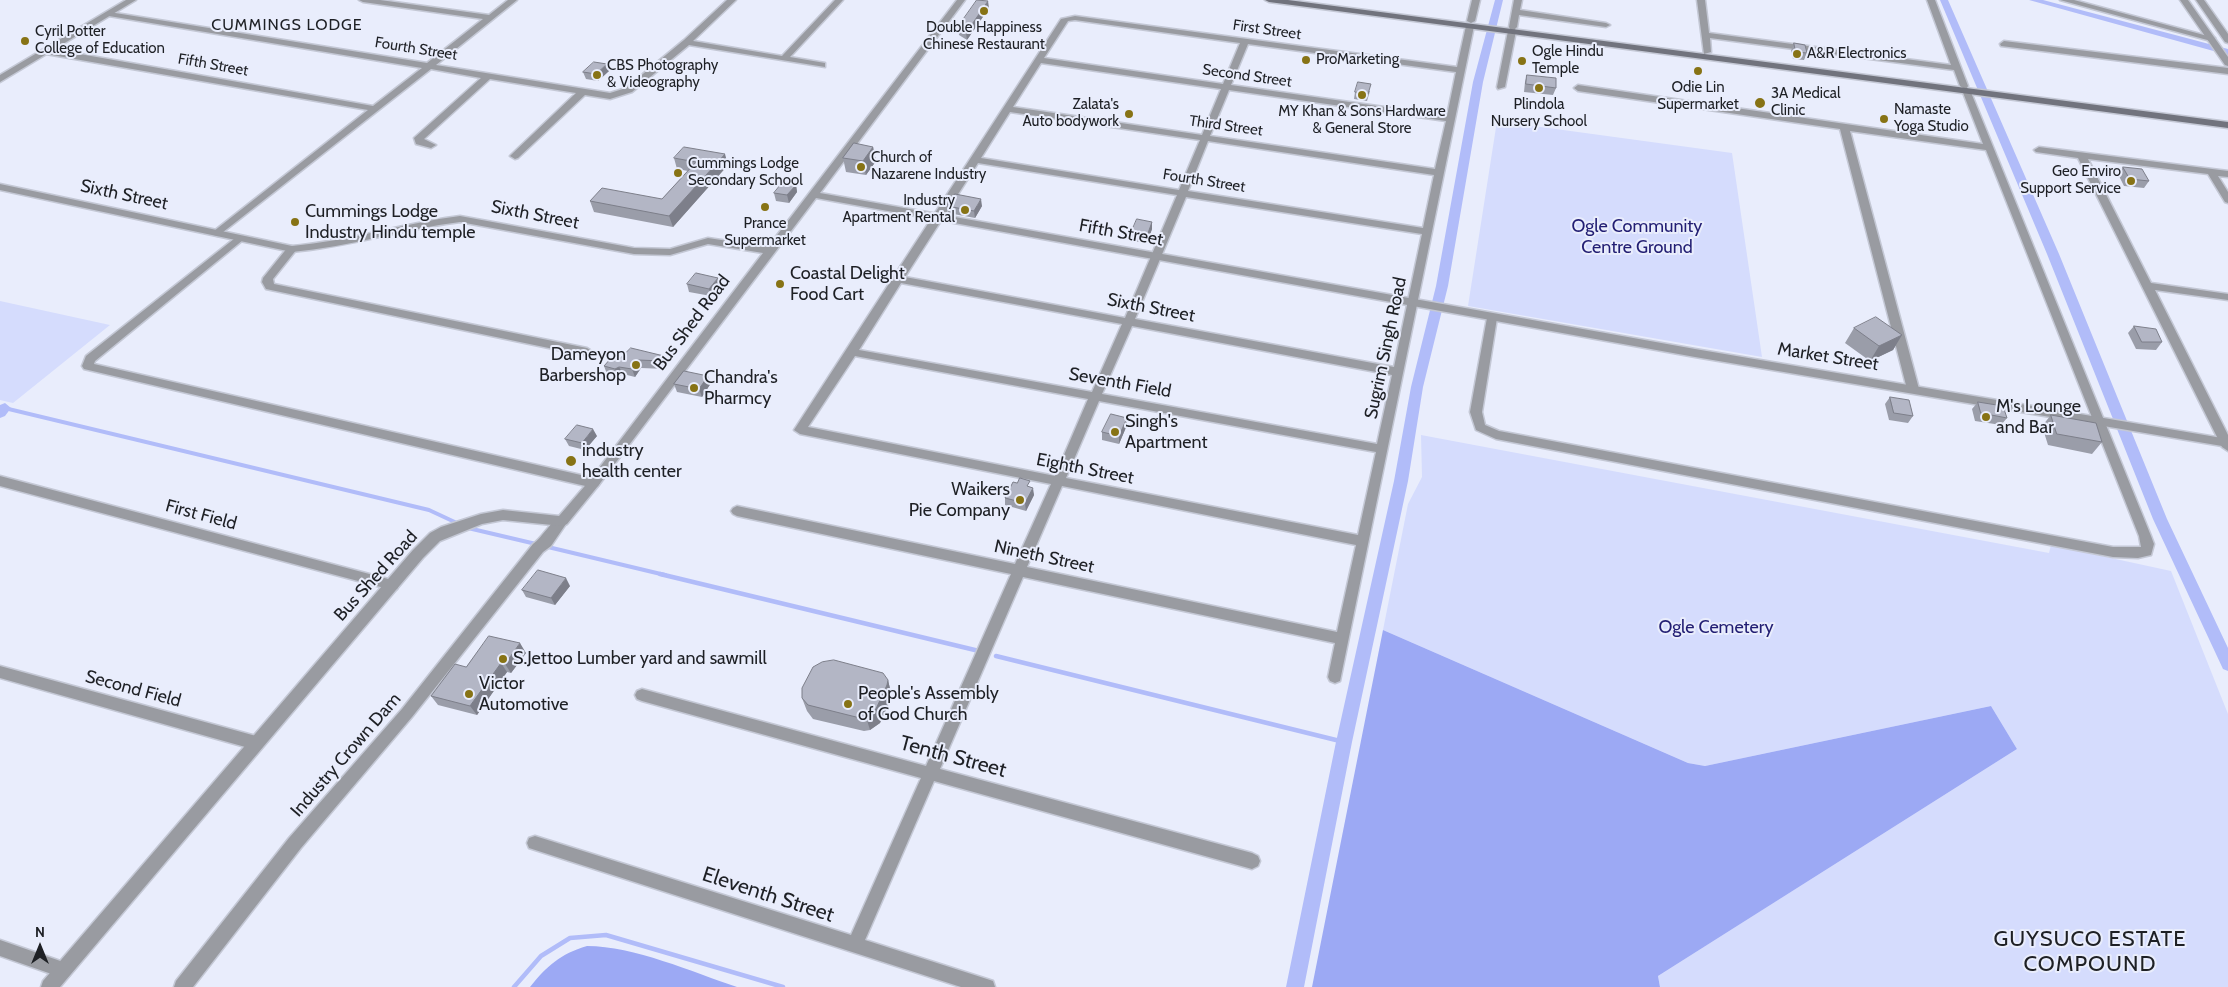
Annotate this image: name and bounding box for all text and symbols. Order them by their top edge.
marker: Double Happiness Chinese Restaurant [978,5,990,17]
district label: CUMMINGS LODGE [210,15,364,35]
street label: First Street [1232,16,1302,44]
place label: Double Happiness Chinese Restaurant [923,19,1045,54]
place label: Cyril Potter College of Education [35,23,165,58]
street label: Fourth Street [374,34,458,64]
marker: Cyril Potter College of Education [19,35,31,47]
place label: Ogle Hindu Temple [1532,43,1604,78]
place label: A&R Electronics [1807,45,1907,63]
marker: A&R Electronics [1791,48,1803,60]
street label: Fifth Street [176,50,250,80]
place label: ProMarketing [1316,51,1399,69]
marker: ProMarketing [1300,54,1312,66]
marker: Ogle Hindu Temple [1516,55,1528,67]
place label: CBS Photography & Videography [607,57,718,92]
street label: Second Street [1201,61,1293,91]
marker: Odie Lin Supermarket [1692,65,1704,77]
marker: CBS Photography & Videography [591,69,603,81]
place label: Odie Lin Supermarket [1657,79,1739,114]
marker: Plindola Nursery School [1533,82,1545,94]
place label: 3A Medical Clinic [1771,85,1840,120]
marker: MY Khan & Sons Hardware & General Store [1356,89,1368,101]
place label: Zalata's Auto bodywork [1022,96,1119,131]
place label: Plindola Nursery School [1491,96,1587,131]
marker: 3A Medical Clinic [1753,96,1767,110]
place label: Namaste Yoga Studio [1894,101,1969,136]
place label: MY Khan & Sons Hardware & General Store [1278,103,1446,138]
marker: Zalata's Auto bodywork [1123,108,1135,120]
street label: Third Street [1188,112,1264,140]
marker: Namaste Yoga Studio [1878,113,1890,125]
place label: Church of Nazarene Industry [871,149,986,184]
place label: Cummings Lodge Secondary School [688,155,803,190]
marker: Church of Nazarene Industry [855,161,867,173]
place label: Geo Enviro Support Service [2020,163,2121,198]
street label: Fourth Street [1162,166,1246,196]
marker: Cummings Lodge Secondary School [672,167,684,179]
street label: Sixth Street [78,175,170,215]
marker: Geo Enviro Support Service [2125,175,2137,187]
place label: Industry Apartment Rental [842,192,955,227]
street label: Sixth Street [489,196,581,234]
place label: Cummings Lodge Industry Hindu temple [305,201,476,243]
marker: Prance Supermarket [759,201,771,213]
marker: Industry Apartment Rental [959,204,971,216]
place label: Prance Supermarket [724,215,806,250]
street label: Fifth Street [1077,215,1165,251]
marker: Cummings Lodge Industry Hindu temple [289,216,301,228]
park label: Ogle Community Centre Ground [1572,216,1702,258]
place label: Coastal Delight Food Cart [790,263,905,306]
street label: Bus Shed Road [649,271,735,375]
street label: Sugrim Singh Road [1360,275,1412,421]
marker: Coastal Delight Food Cart [774,278,786,290]
street label: Sixth Street [1105,289,1197,327]
street label: Market Street [1776,338,1880,376]
place label: Dameyon Barbershop [539,344,626,386]
marker: Dameyon Barbershop [630,359,642,371]
street label: Seventh Field [1067,363,1173,403]
place label: Chandra's Pharmcy [704,367,778,409]
marker: Chandra's Pharmcy [688,382,700,394]
place label: M's Lounge and Bar [1996,396,2081,438]
place label: Singh's Apartment [1125,411,1207,454]
marker: M's Lounge and Bar [1980,411,1992,423]
marker: Singh's Apartment [1109,426,1121,438]
place label: industry health center [582,440,682,482]
street label: Eighth Street [1034,449,1136,489]
marker: industry health center [564,454,578,468]
place label: Waikers Pie Company [909,479,1010,522]
marker: Waikers Pie Company [1014,494,1026,506]
street label: First Field [163,495,239,535]
street label: Bus Shed Road [330,526,422,626]
street label: Nineth Street [992,536,1096,578]
park label: Ogle Cemetery [1658,617,1774,639]
place label: S.Jettoo Lumber yard and sawmill [513,648,767,670]
marker: S.Jettoo Lumber yard and sawmill [497,653,509,665]
street label: Second Field [83,666,183,712]
place label: Victor Automotive [479,673,569,716]
place label: People's Assembly of God Church [858,683,999,726]
marker: Victor Automotive [463,688,475,700]
street label: Industry Crown Dam [286,689,406,821]
marker: People's Assembly of God Church [842,698,854,710]
street label: Tenth Street [897,731,1009,783]
street label: Eleventh Street [699,862,837,928]
north arrow [15,922,65,972]
text: N [35,923,45,941]
district label: GUYSUCO ESTATE COMPOUND [1992,927,2188,978]

